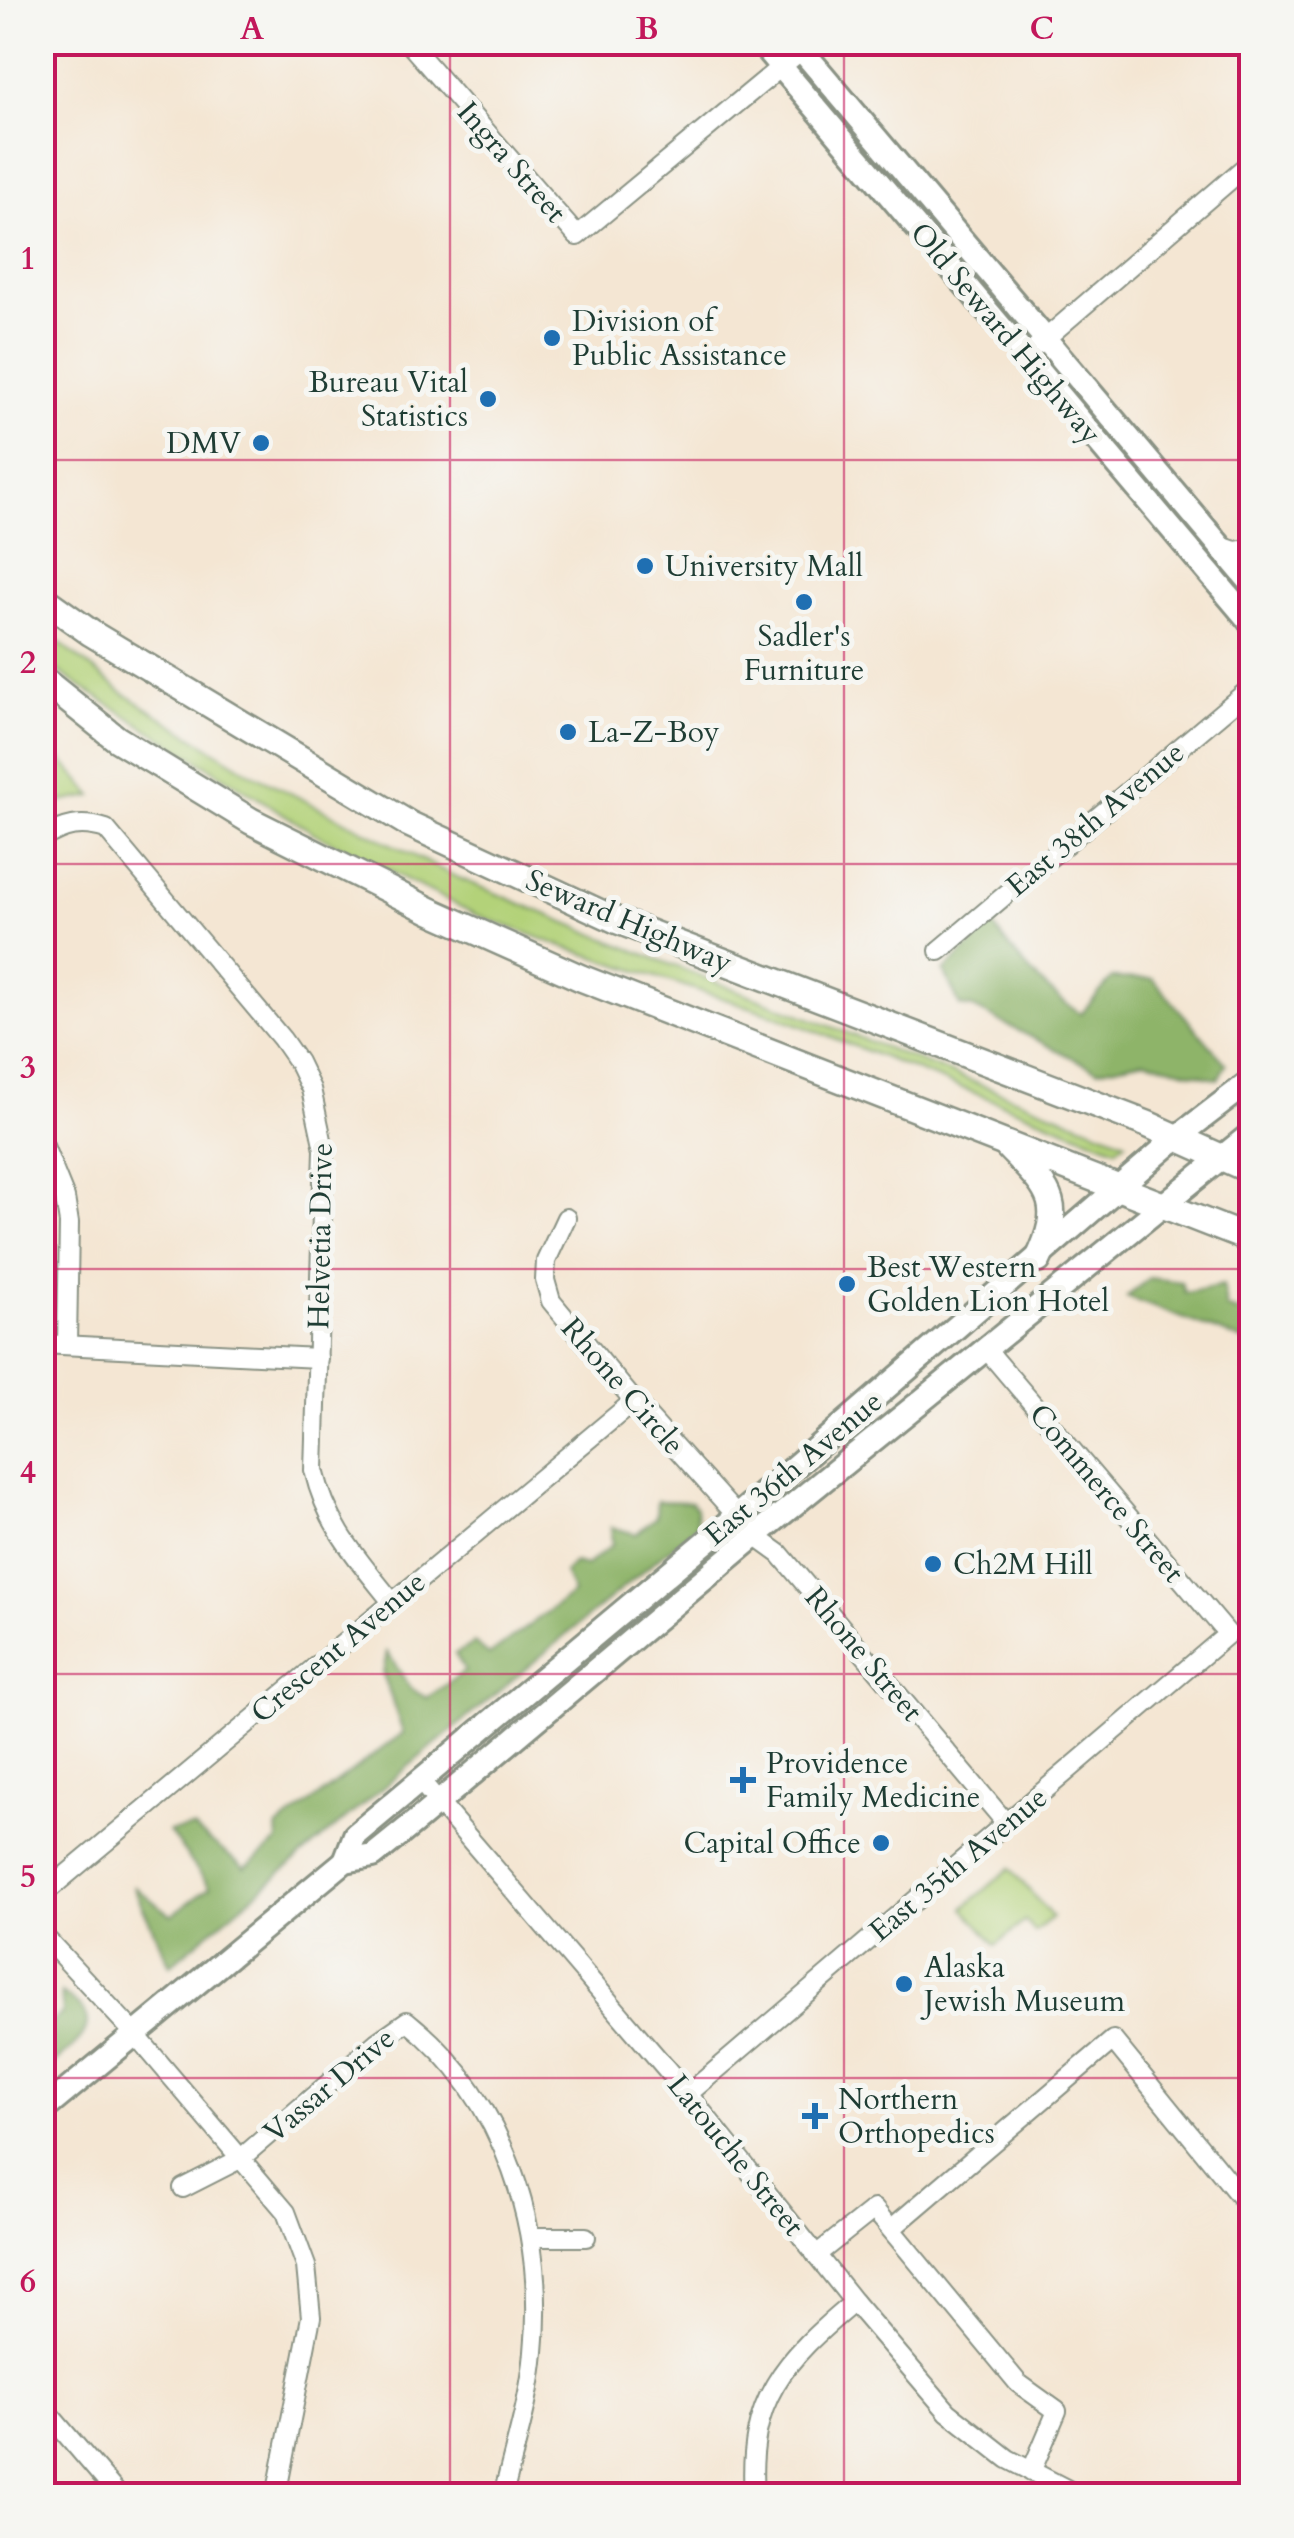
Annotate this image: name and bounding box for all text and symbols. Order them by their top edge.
text: A [240,7,264,51]
text: B [635,7,659,51]
text: C [1030,7,1054,51]
street label: Ingra Street [448,93,576,232]
street label: Old Seward Highway [901,214,1111,453]
text: 1 [20,237,36,281]
place label: Division of Public Assistance [572,301,787,376]
marker: Division of Public Assistance [541,327,563,349]
place label: Bureau Vital Statistics [309,362,468,437]
marker: Bureau Vital Statistics [477,388,499,410]
place label: DMV [166,423,241,464]
marker: DMV [250,432,272,454]
place label: University Mall [665,546,863,587]
marker: University Mall [634,555,656,577]
marker: Sadler's Furniture [793,591,815,613]
place label: Sadler's Furniture [744,616,864,691]
text: 2 [20,641,36,685]
place label: La-Z-Boy [588,712,720,753]
marker: La-Z-Boy [557,721,579,743]
street label: East 38th Avenue [997,733,1193,906]
street label: Seward Highway [519,860,738,983]
text: 3 [20,1046,36,1090]
street label: Helvetia Drive [298,1142,343,1330]
place label: Best Western Golden Lion Hotel [867,1247,1110,1322]
marker: Best Western Golden Lion Hotel [836,1273,858,1295]
street label: Rhone Circle [552,1309,694,1464]
street label: East 36th Avenue [695,1382,891,1555]
street label: Commerce Street [1020,1395,1194,1592]
text: 4 [20,1451,36,1495]
place label: Ch2M Hill [953,1544,1093,1585]
marker: Ch2M Hill [922,1553,944,1575]
street label: Crescent Avenue [242,1562,435,1733]
street label: Rhone Street [795,1578,932,1731]
place label: Providence Family Medicine [766,1743,980,1818]
marker: Providence Family Medicine [730,1767,756,1793]
street label: East 35th Avenue [860,1778,1056,1951]
place label: Capital Office [683,1823,861,1864]
marker: Capital Office [870,1832,892,1854]
text: 5 [20,1855,36,1899]
place label: Alaska Jewish Museum [920,1947,1126,2022]
marker: Alaska Jewish Museum [893,1973,915,1995]
street label: Vassar Drive [255,2018,404,2152]
street label: Latouche Street [658,2066,814,2245]
place label: Northern Orthopedics [838,2079,995,2154]
marker: Northern Orthopedics [802,2103,828,2129]
text: 6 [20,2260,36,2304]

